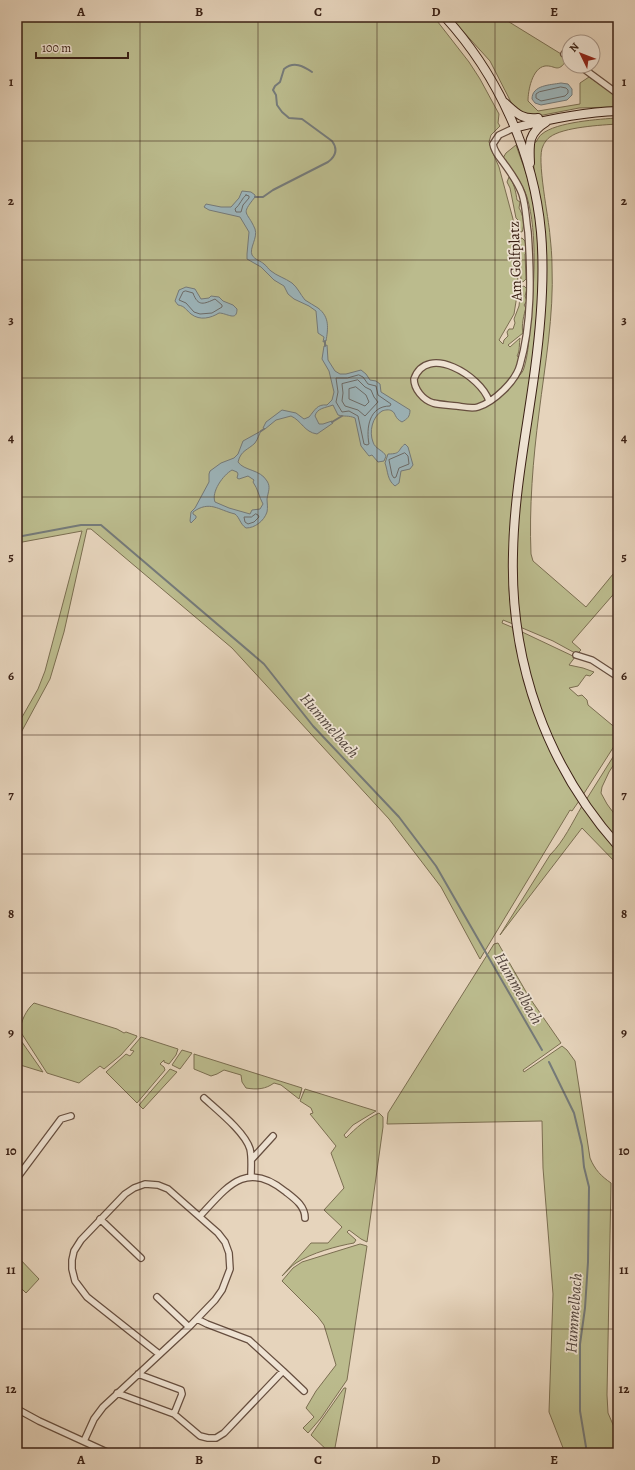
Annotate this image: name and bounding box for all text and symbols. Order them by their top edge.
text: A [76,3,86,20]
text: B [195,3,203,20]
text: C [314,3,322,20]
text: D [431,3,441,20]
text: E [550,3,558,20]
scale bar [36,34,128,60]
north arrow [561,34,601,74]
text: N [566,39,582,56]
text: 100 m [42,40,71,56]
text: 1 [9,73,14,90]
text: 1 [622,73,627,90]
text: 2 [8,192,15,209]
text: 2 [621,192,628,209]
street label: Am Golfplatz [504,221,526,302]
text: 3 [8,311,14,328]
text: 3 [621,311,627,328]
text: 4 [8,429,14,446]
text: 4 [621,429,627,446]
text: 5 [8,548,14,565]
text: 5 [621,548,627,565]
text: 6 [8,667,14,684]
text: 6 [621,667,627,684]
water label: Hummelbach [295,688,364,763]
text: 7 [8,786,14,803]
text: 7 [621,786,627,803]
text: 8 [8,905,14,922]
text: 8 [621,905,627,922]
water label: Hummelbach [489,948,548,1029]
text: 9 [8,1024,14,1041]
text: 9 [621,1024,627,1041]
text: 10 [5,1142,17,1159]
text: 10 [618,1142,630,1159]
text: 11 [6,1261,16,1278]
text: 11 [619,1261,629,1278]
water label: Hummelbach [560,1272,588,1354]
text: 12 [6,1380,17,1397]
text: 12 [619,1380,630,1397]
text: A [76,1451,86,1468]
text: B [195,1451,203,1468]
text: C [314,1451,322,1468]
text: D [431,1451,441,1468]
text: E [550,1451,558,1468]

